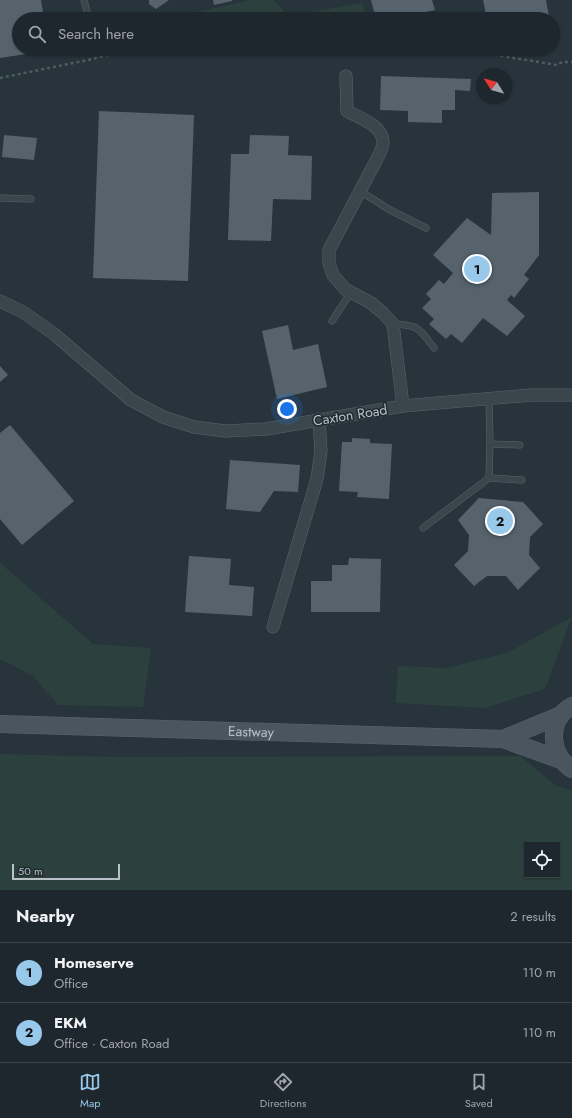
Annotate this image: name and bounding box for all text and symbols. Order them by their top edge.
search box [12,12,560,56]
icon: search [26,23,48,45]
text: Search here [58,23,134,45]
north arrow [476,68,512,104]
pin: 1 [464,254,490,284]
your location [277,399,297,419]
street label: Caxton Road [311,399,389,431]
pin: 2 [487,506,513,536]
street label: Eastway [228,721,275,742]
map controls [524,842,560,878]
button: locate [524,842,560,878]
scale bar [12,862,120,881]
text: 50 m [18,863,43,879]
text: Nearby [16,904,74,928]
text: 2 results [510,907,556,926]
text: Homeserve [54,952,134,974]
text: 1 [26,963,32,982]
text: 110 m [522,963,556,982]
text: Office [54,974,88,993]
text: EKM [54,1012,87,1034]
text: 2 [25,1023,33,1042]
text: 110 m [522,1023,556,1042]
text: Office · Caxton Road [54,1034,169,1053]
tab: Map [79,1071,101,1111]
tab: Directions [260,1071,306,1111]
tab: Saved [465,1071,493,1111]

